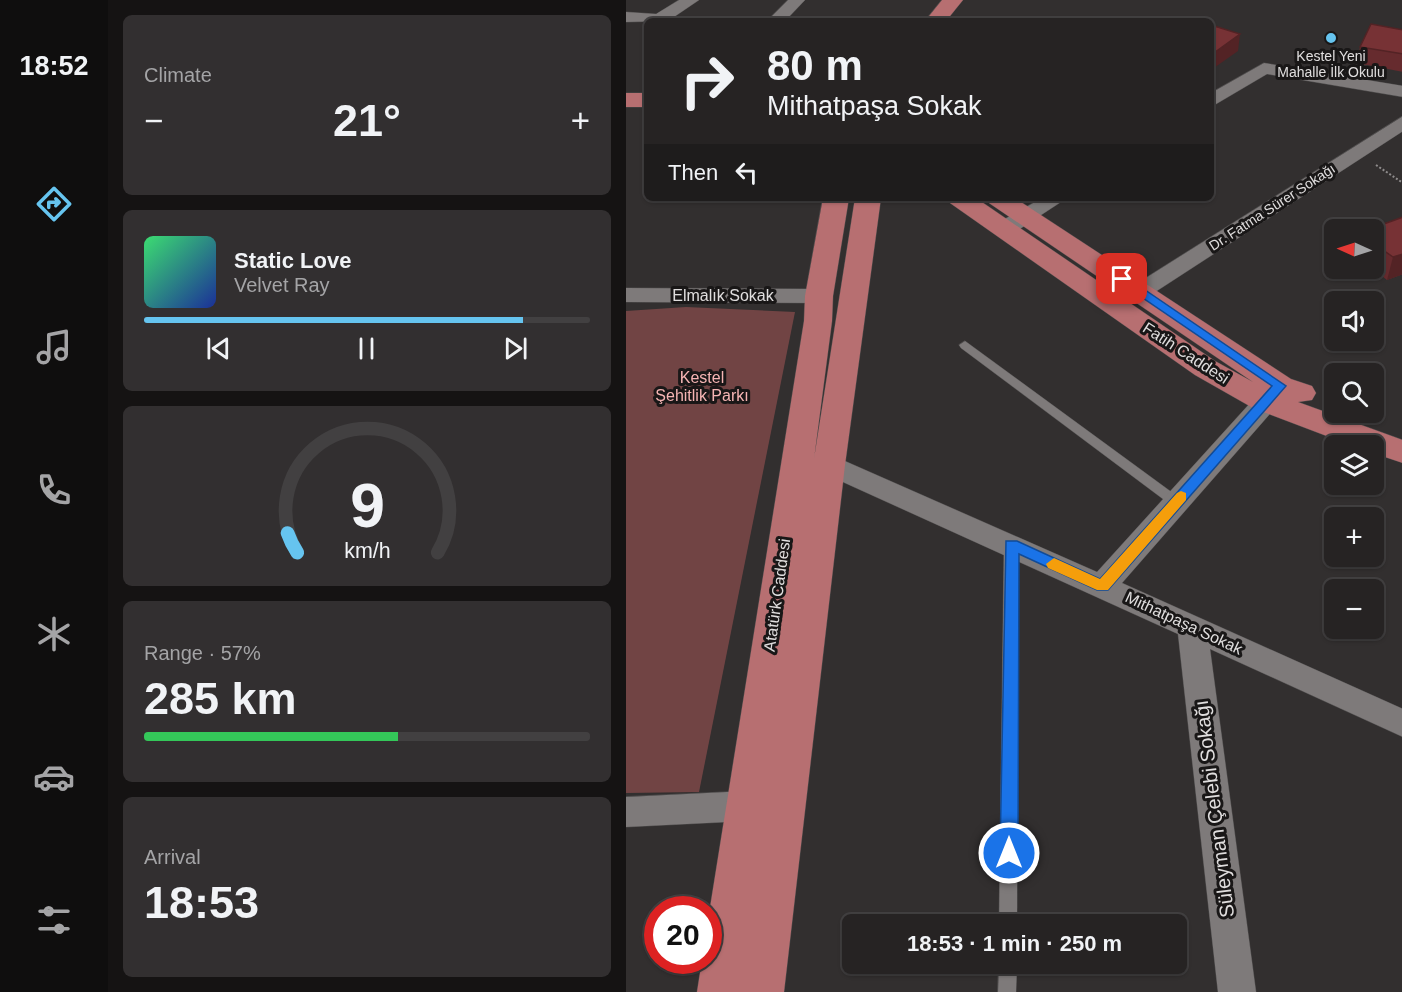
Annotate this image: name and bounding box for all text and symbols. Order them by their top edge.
marker: Kestel Yeni Mahalle İlk Okulu [1324,31,1338,45]
icon: right [668,42,746,120]
text: 80 m [767,42,863,89]
place label: Kestel Yeni Mahalle İlk Okulu [1277,48,1385,80]
text: 18:52 [19,51,89,81]
text: Climate [144,64,212,86]
text: Mithatpaşa Sokak [767,91,982,121]
text: 21° [333,95,401,146]
text: − [144,102,163,139]
text: + [571,102,590,139]
icon: left [730,156,763,189]
text: Then [668,160,718,185]
street label: Dr. Fatma Sürer Sokağı [1206,160,1338,254]
icon: directions [33,183,75,225]
north arrow [1324,219,1384,279]
map controls [1324,219,1384,639]
text: Static Love [234,248,351,273]
pin [1096,253,1147,304]
icon: arrive [1105,262,1138,295]
text: Velvet Ray [234,274,330,296]
street label: Elmalık Sokak [672,287,775,304]
button: sound [1324,291,1384,351]
street label: Fatih Caddesi [1140,319,1232,387]
icon: music [33,326,75,368]
icon: previous [202,332,235,365]
icon: pause [350,332,383,365]
icon: next [499,332,532,365]
button: search [1324,363,1384,423]
park label: Kestel Şehitlik Parkı [655,369,749,404]
button: layers [1324,435,1384,495]
icon: phone [33,469,75,511]
text: 9 [350,471,384,540]
button: + [1324,507,1384,567]
street label: Atatürk Caddesi [761,537,793,653]
text: km/h [344,539,390,563]
button: − [1324,579,1384,639]
street label: Mithatpaşa Sokak [1123,588,1246,658]
icon: climate [33,613,75,655]
text: Range · 57% [144,642,261,664]
text: 285 km [144,673,297,724]
street label: Süleyman Çelebi Sokağı [1190,699,1238,919]
icon: car [33,756,75,798]
position arrow [977,821,1041,885]
text: Arrival [144,846,201,868]
text: 18:53 [144,877,259,928]
speed limit sign: 20 [644,896,722,974]
icon: filters [33,899,75,941]
text: 18:53 · 1 min · 250 m [907,931,1122,956]

